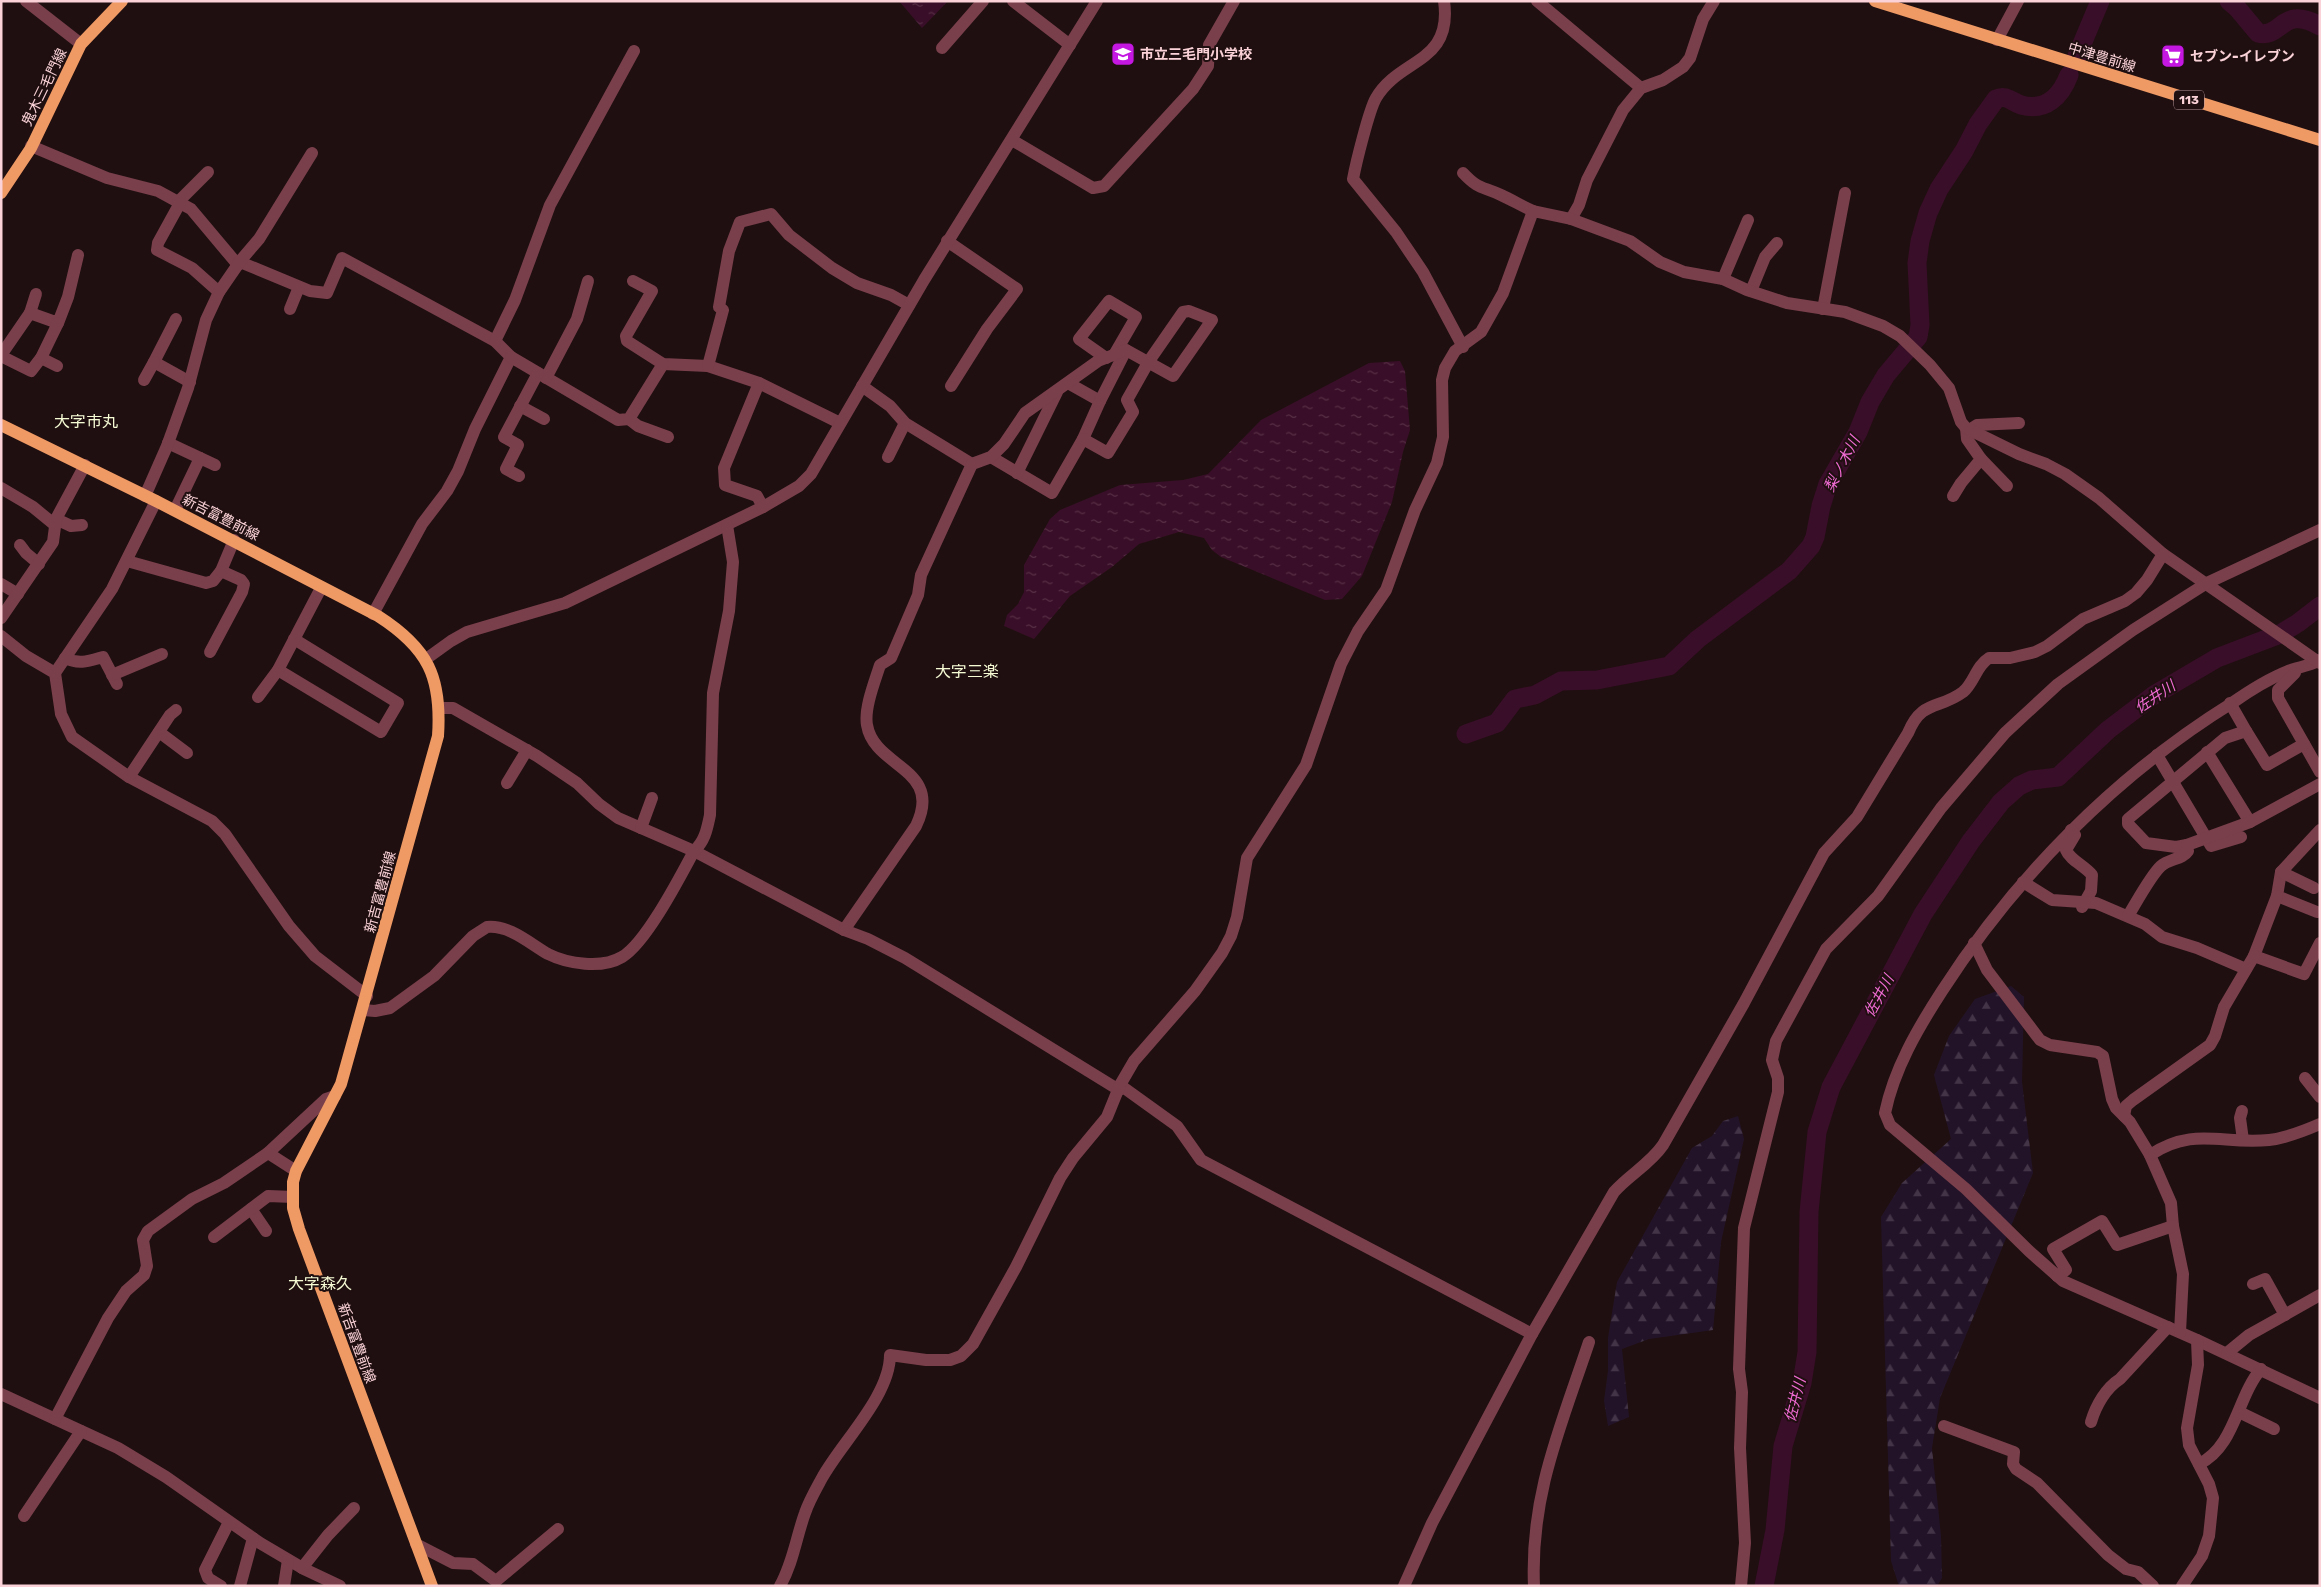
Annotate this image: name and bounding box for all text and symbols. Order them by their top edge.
street label: 中津豊前線 [2066,39,2138,76]
school or university icon: 市立三毛門小学校 [1110,41,1136,67]
supermarket icon: セブン-イレブン [2160,43,2186,69]
street label: 鬼木三毛門線 [18,46,71,129]
place label: 市立三毛門小学校 [1140,46,1252,63]
place label: セブン-イレブン [2190,48,2295,65]
road number: 113 [2174,90,2204,110]
district label: 大字市丸 [54,412,118,431]
water label: 梨ノ木川 [1820,431,1865,495]
street label: 新吉富豊前線 [179,491,262,544]
district label: 大字三楽 [935,662,999,681]
water label: 佐井川 [2131,676,2180,717]
street label: 新吉富豊前線 [361,849,400,935]
water label: 佐井川 [1860,970,1898,1020]
district label: 大字森久 [288,1274,352,1293]
street label: 新吉富豊前線 [334,1301,379,1386]
water label: 佐井川 [1781,1374,1810,1424]

